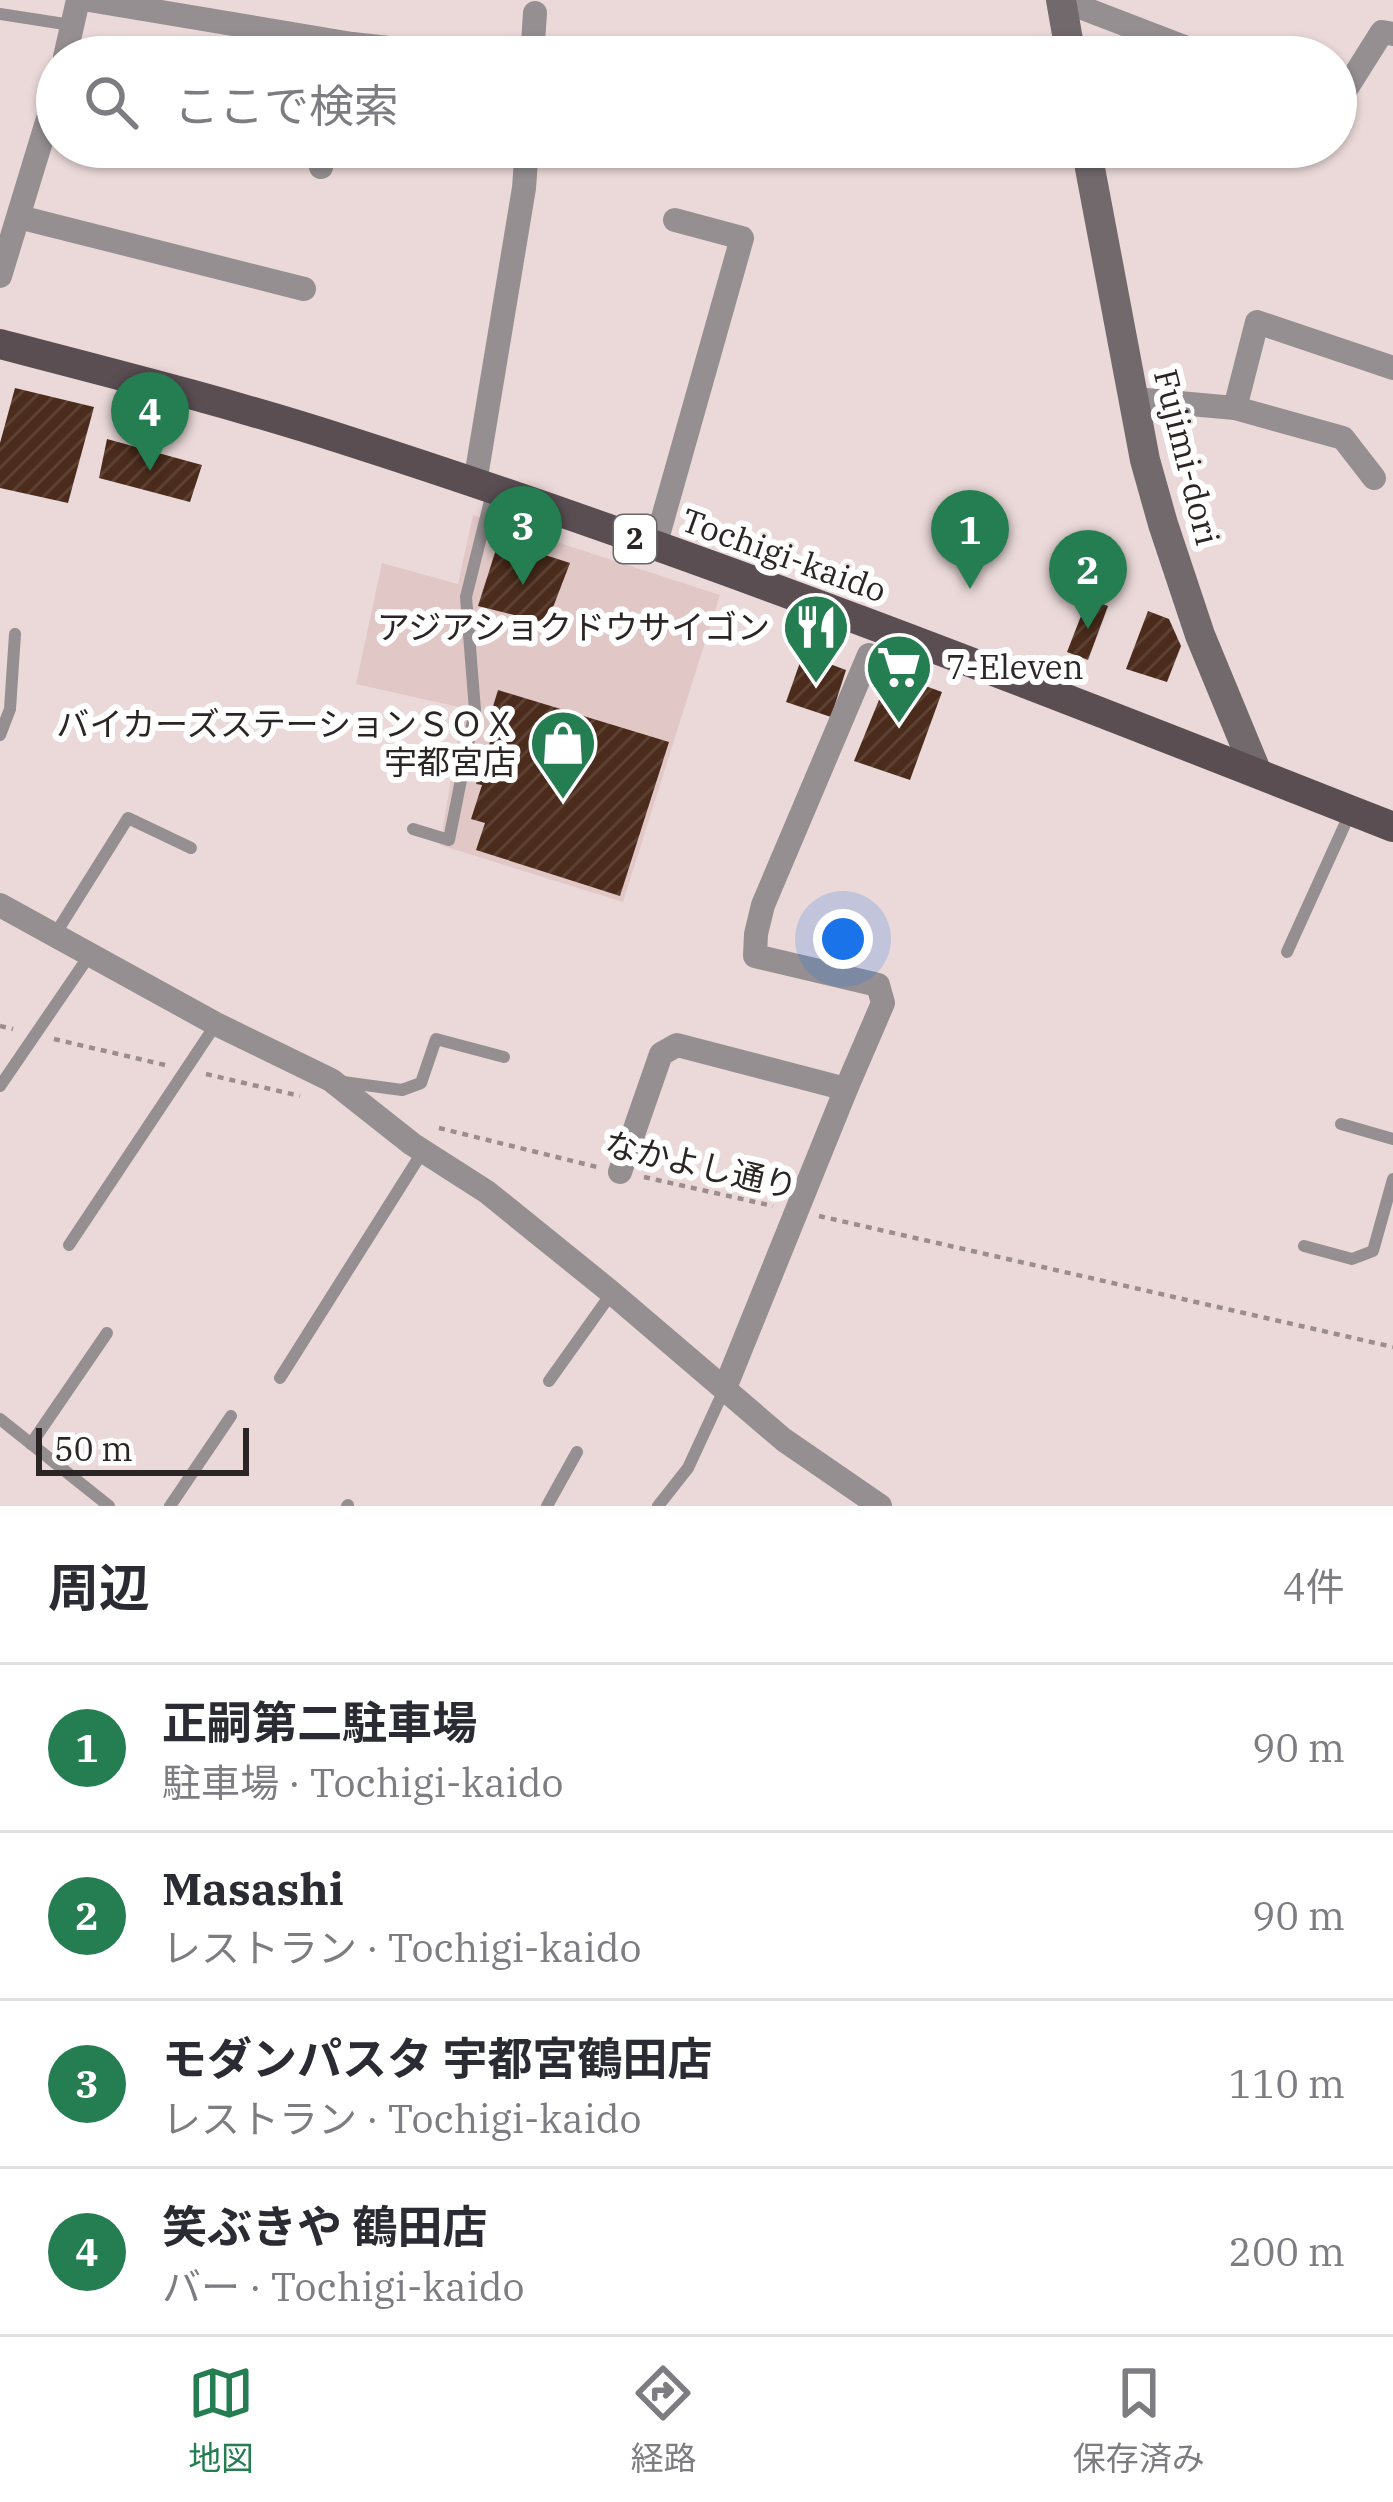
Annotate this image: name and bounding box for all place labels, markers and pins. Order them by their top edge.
pin: 4 [111,372,189,471]
pin: 3 [484,486,562,585]
pin: 1 [931,490,1009,589]
pin: 2 [1049,530,1127,629]
restaurant icon: アジアショクドウサイゴン [781,592,851,686]
place label: アジアショクドウサイゴン [377,605,770,648]
supermarket icon: 7-Eleven [864,632,934,726]
place label: 7-Eleven [946,645,1084,688]
place label: バイカーズステーションＳＯＸ 宇都宮店 [56,702,516,783]
shop icon: バイカーズステーションＳＯＸ 宇都宮店 [528,708,598,802]

